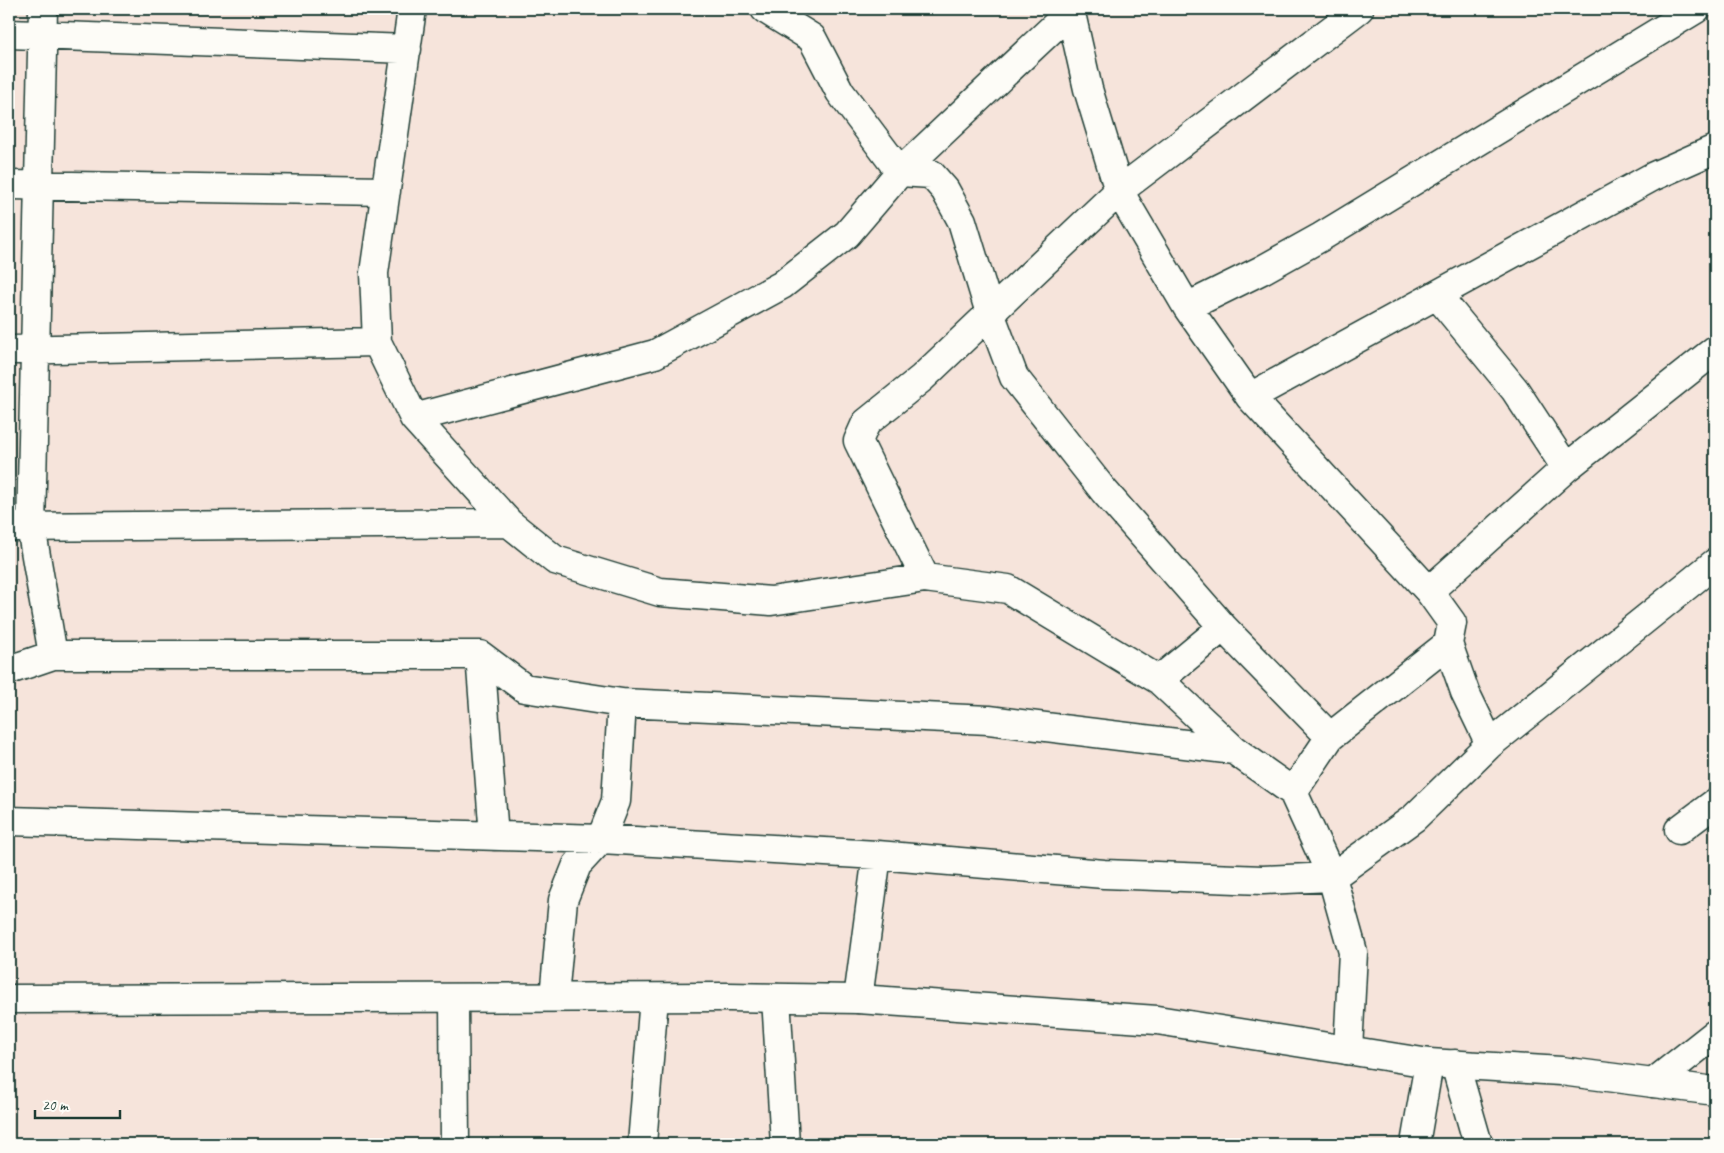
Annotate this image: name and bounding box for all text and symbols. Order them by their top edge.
scale bar [35,1088,120,1120]
text: 20 m [42,1096,69,1115]

